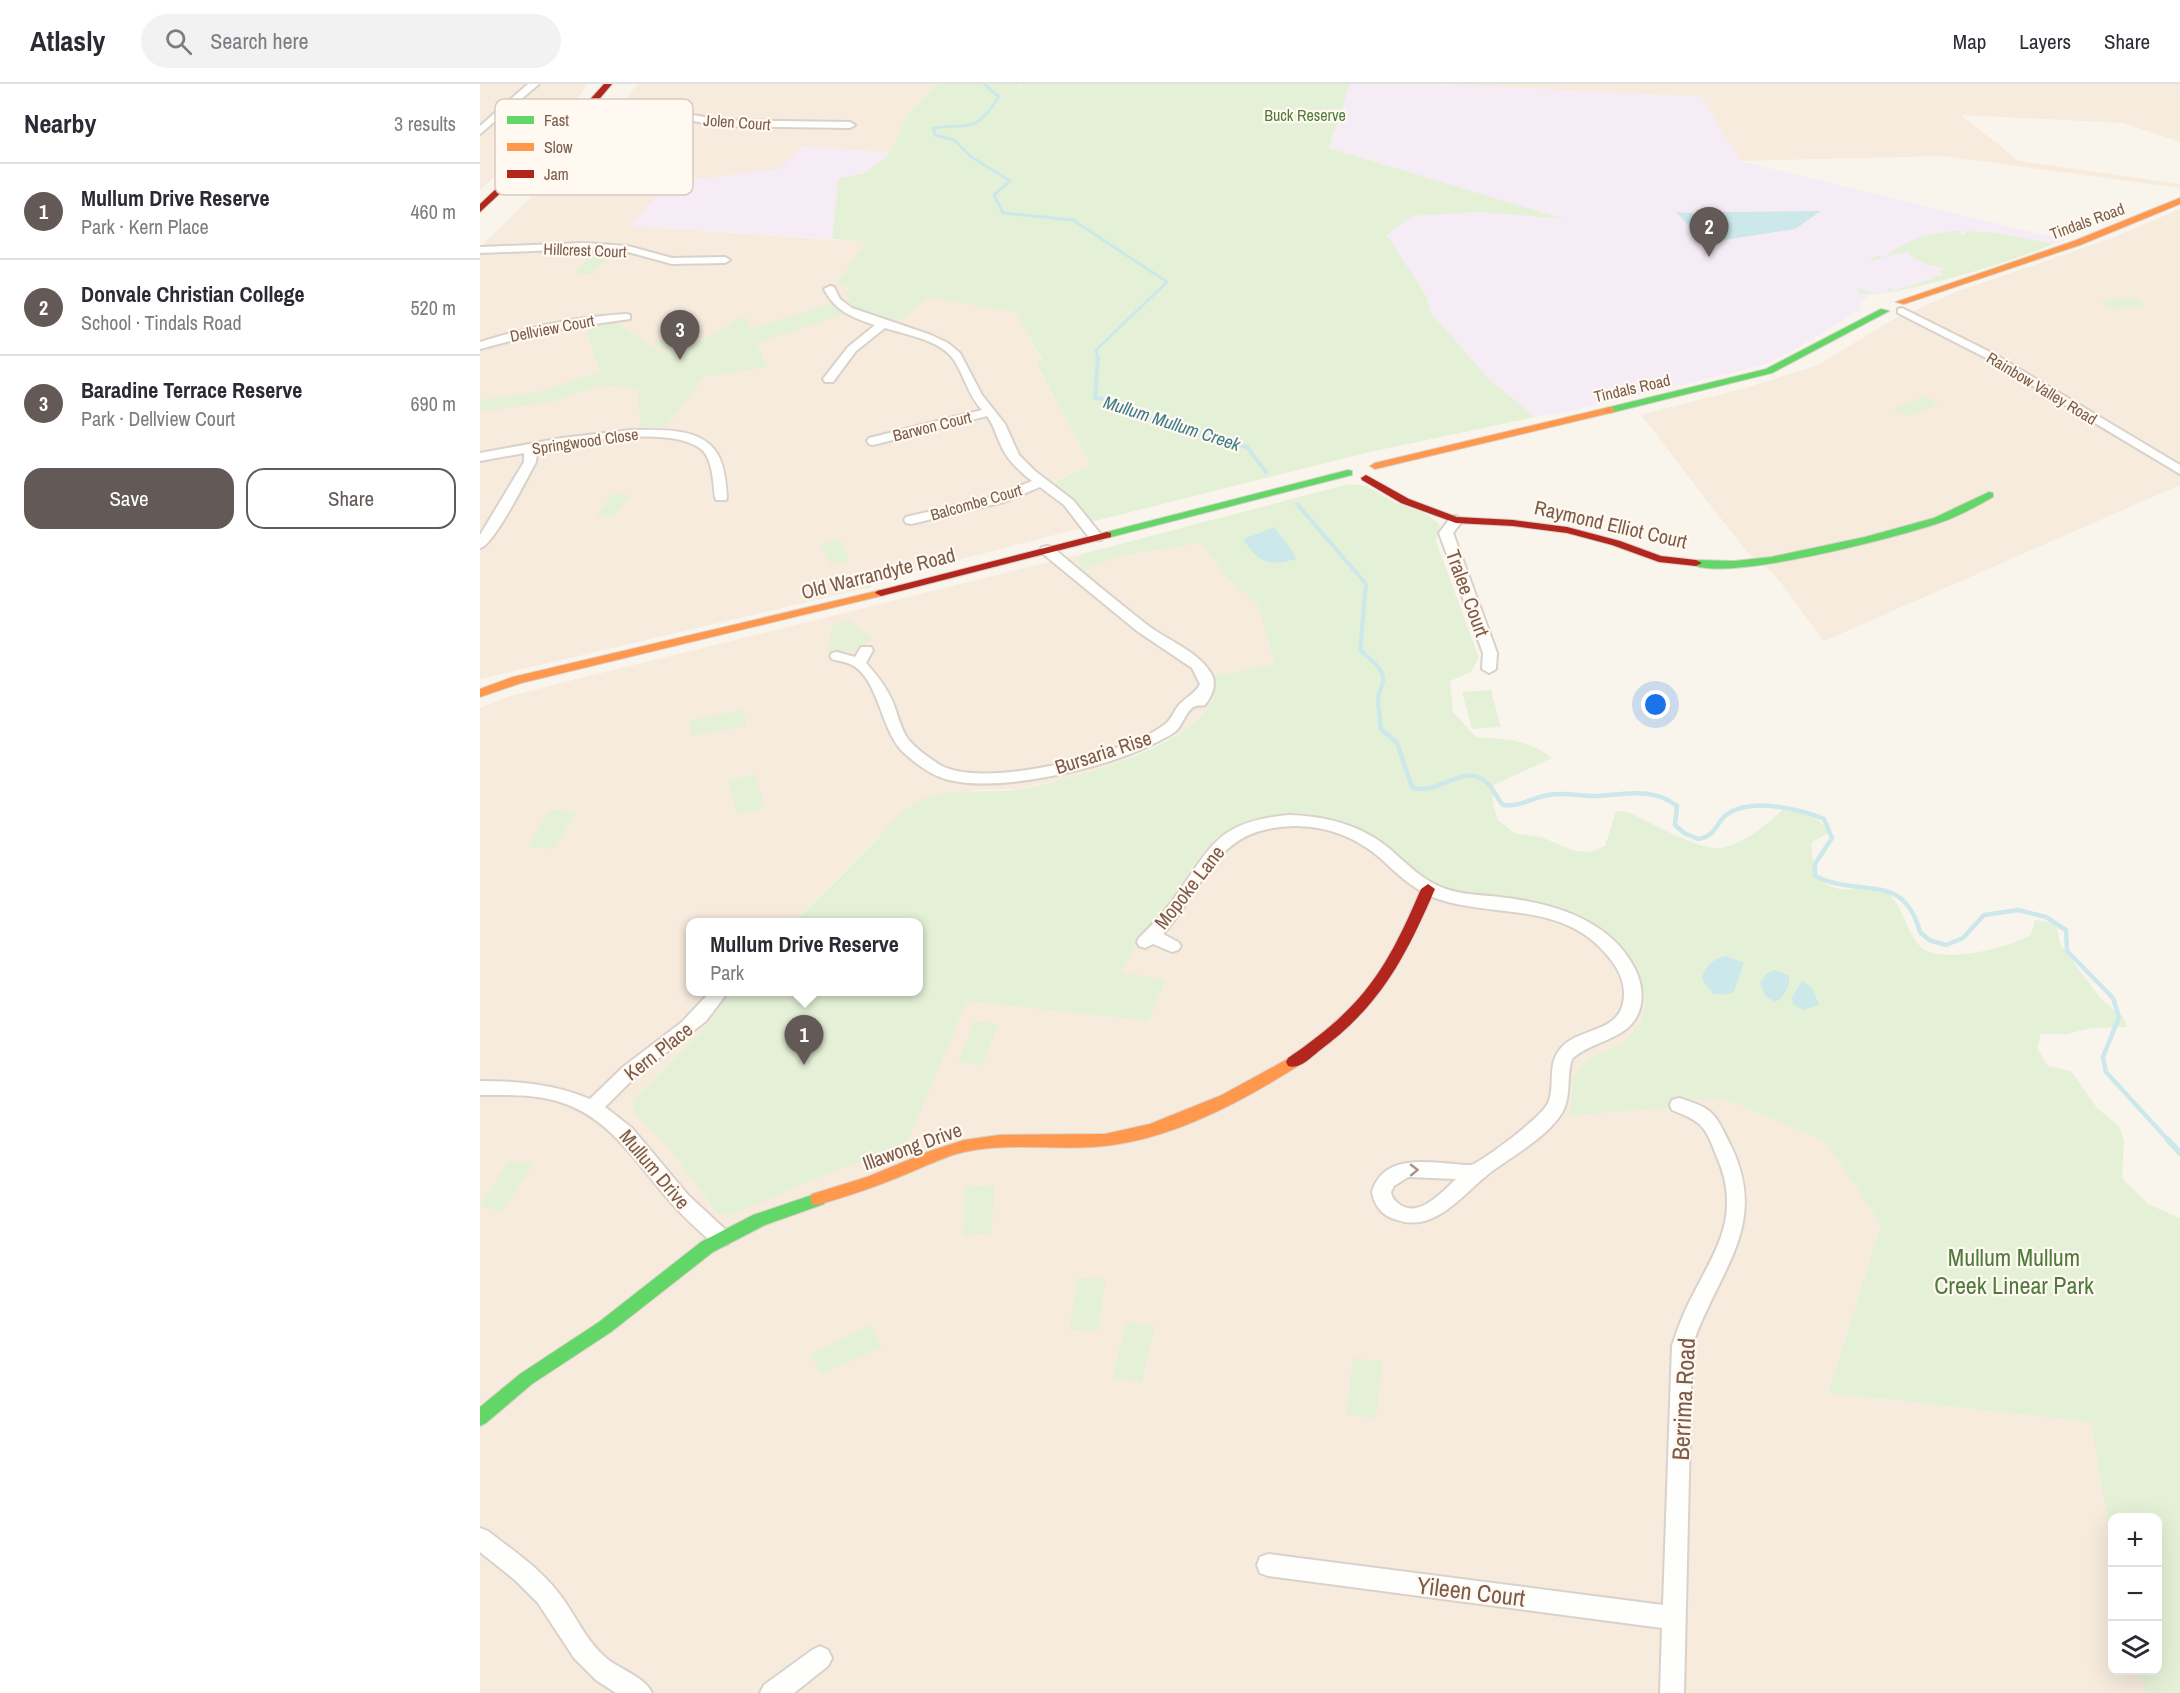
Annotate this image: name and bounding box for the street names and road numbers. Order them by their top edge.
street label: Jolen Court [703,109,772,135]
street label: Tindals Road [2047,197,2127,245]
street label: Hillcrest Court [543,238,627,262]
street label: Dellview Court [508,309,596,347]
street label: Rainbow Valley Road [1983,346,2101,430]
street label: Tindals Road [1592,369,1672,407]
street label: Barwon Court [890,406,974,446]
street label: Springwood Close [530,423,640,459]
street label: Balcombe Court [928,478,1025,526]
street label: Raymond Elliot Court [1532,493,1690,555]
street label: Old Warrandyte Road [798,541,958,605]
street label: Tralee Court [1440,546,1496,641]
street label: Bursaria Rise [1051,724,1155,780]
street label: Mopoke Lane [1148,840,1230,934]
street label: Kern Place [618,1016,698,1086]
street label: Illawong Drive [859,1116,965,1176]
street label: Mullum Drive [614,1123,696,1215]
street label: Berrima Road [1664,1337,1702,1461]
street label: Yileen Court [1415,1568,1527,1614]

